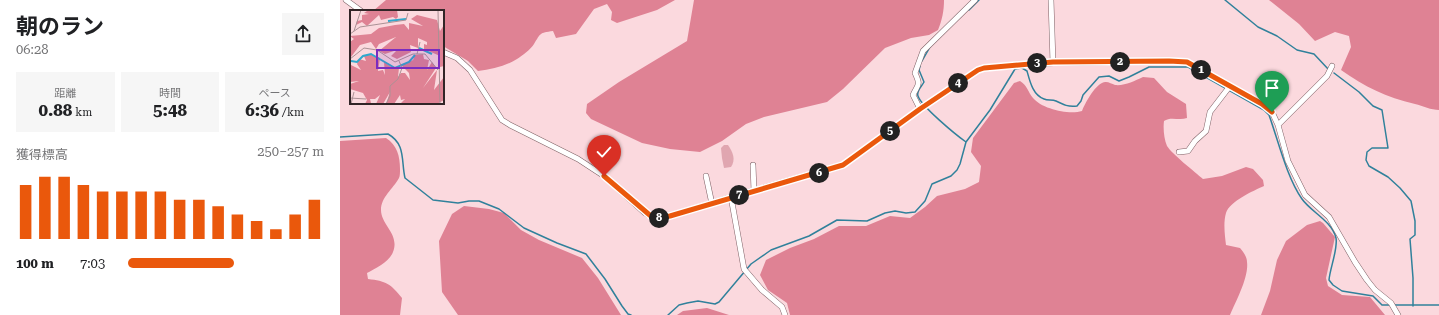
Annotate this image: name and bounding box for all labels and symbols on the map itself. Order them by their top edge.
inset map [350,10,444,104]
pin: 2 [1110,52,1130,72]
pin: 3 [1027,53,1047,73]
pin: 1 [1191,60,1211,80]
pin [1255,71,1289,112]
pin: 4 [948,73,968,93]
pin: 5 [880,121,900,141]
pin [587,135,621,176]
pin: 6 [809,163,829,183]
pin: 7 [729,185,749,205]
pin: 8 [649,208,669,228]

